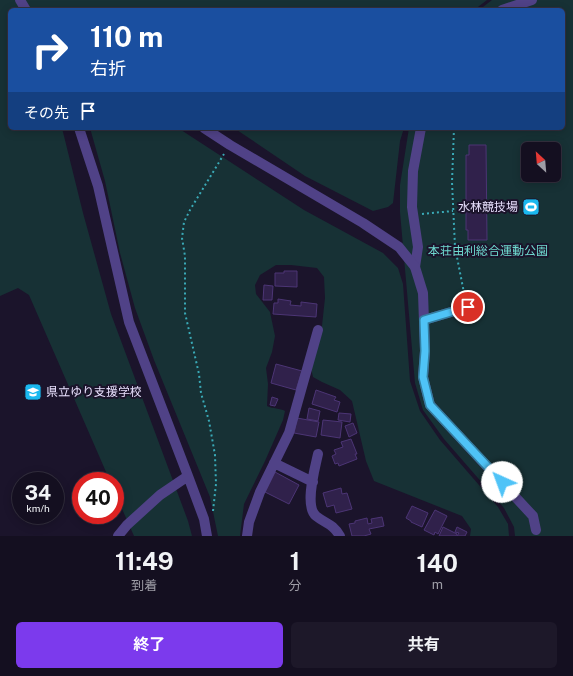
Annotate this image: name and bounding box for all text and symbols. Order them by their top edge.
text: 110 m [90,20,163,53]
icon: right [24,24,76,76]
text: 右折 [90,58,126,79]
icon: arrive [77,100,99,122]
text: その先 [24,104,69,121]
north arrow [521,142,561,182]
map controls [521,142,561,182]
sports icon: 水林競技場 [521,197,541,217]
place label: 水林競技場 [458,200,518,214]
park label: 本荘由利総合運動公園 [428,244,548,258]
pin [451,290,485,324]
icon: arrive [457,296,479,318]
school or university icon: 県立ゆり支援学校 [23,382,43,402]
place label: 県立ゆり支援学校 [46,385,142,399]
position arrow [481,461,523,503]
speed limit sign: 40 [72,472,124,524]
text: 34 [25,481,51,505]
text: km/h [26,502,50,514]
text: 11:49 [115,547,174,575]
text: 1 [290,547,300,575]
text: 140 [417,549,458,577]
text: m [432,577,443,592]
text: 到着 [131,578,157,593]
text: 分 [289,578,302,593]
button: 終了 [16,622,283,668]
button: 共有 [291,622,557,668]

